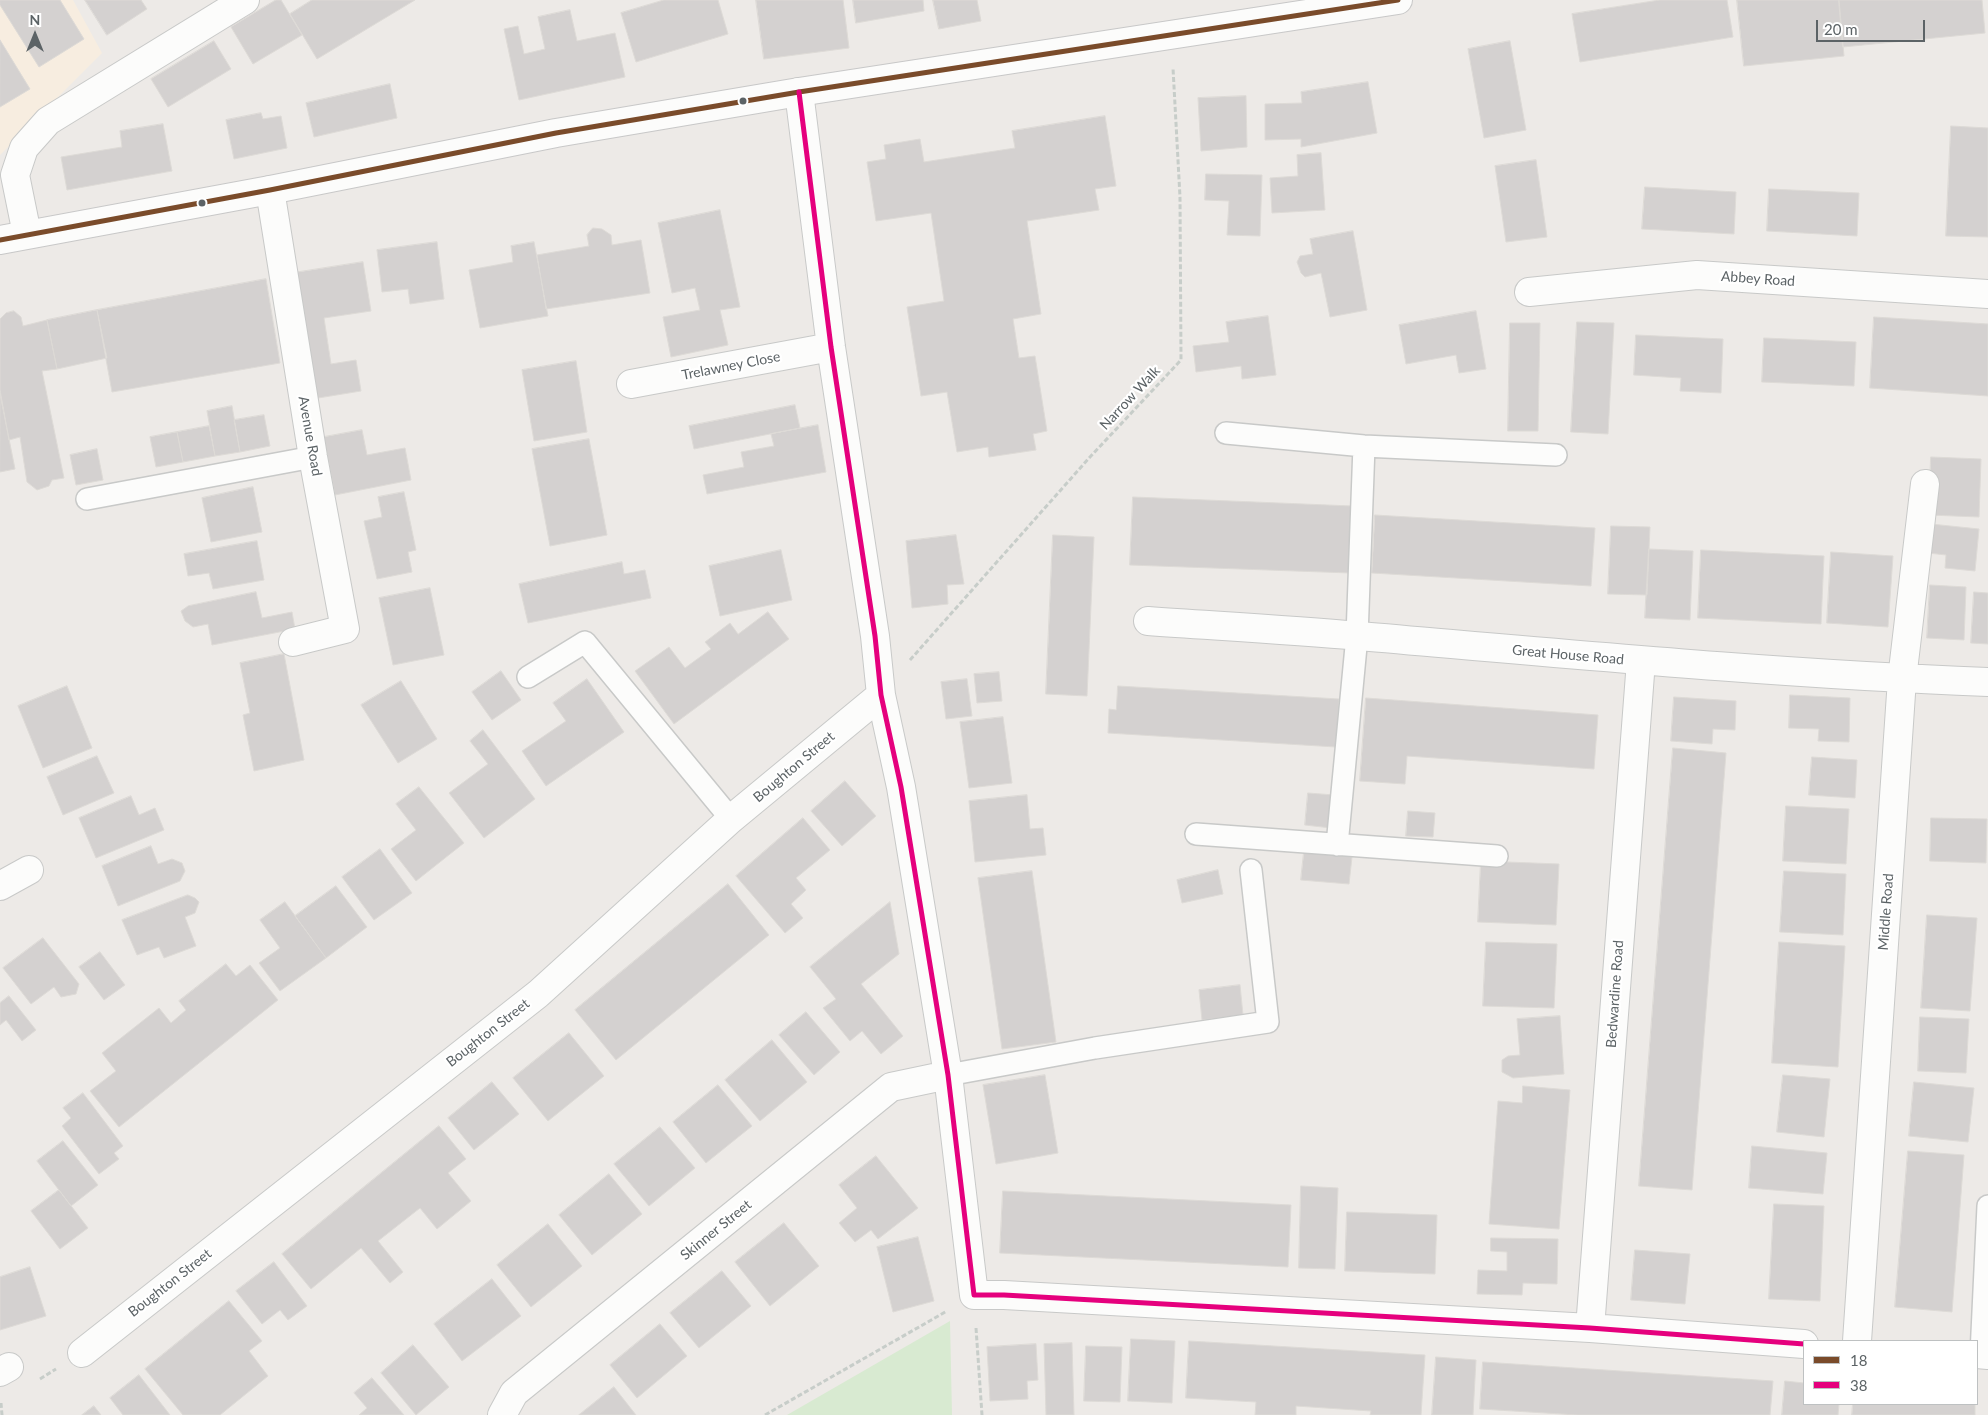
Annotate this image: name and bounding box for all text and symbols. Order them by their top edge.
north arrow [10,10,60,60]
scale bar [1818,10,1927,42]
text: N [30,11,40,28]
text: 20 m [1824,20,1858,38]
unlabelled marker [738,96,748,106]
unlabelled marker [197,198,207,208]
street label: Abbey Road [1720,268,1796,290]
street label: Trelawney Close [680,348,782,384]
street label: Narrow Walk [1096,363,1164,433]
street label: Avenue Road [295,395,325,477]
street label: Great House Road [1511,642,1625,668]
street label: Boughton Street [750,728,838,806]
street label: Middle Road [1875,873,1897,951]
street label: Bedwardine Road [1603,940,1627,1048]
street label: Boughton Street [443,995,533,1071]
street label: Skinner Street [677,1196,755,1264]
street label: Boughton Street [125,1245,215,1321]
legend [1803,1340,1978,1405]
text: 18 [1850,1351,1867,1369]
text: 38 [1850,1376,1867,1394]

